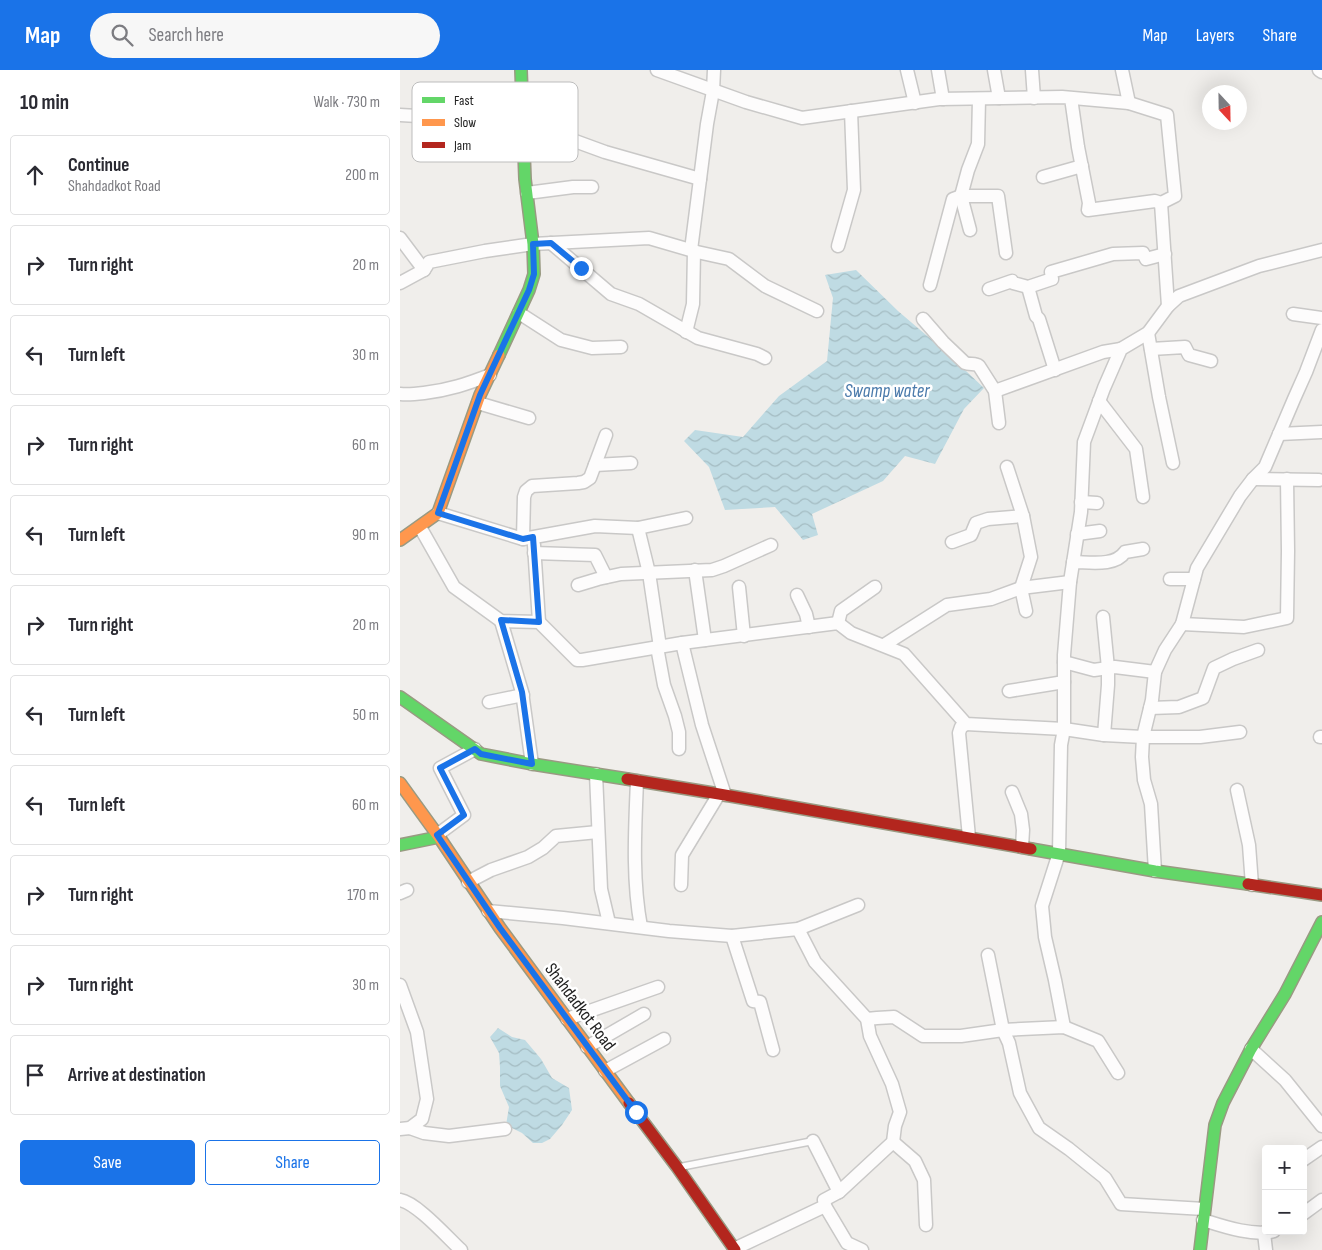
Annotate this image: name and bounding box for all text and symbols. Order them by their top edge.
search box [90,13,440,58]
text: Map [25,21,60,50]
icon: search [108,21,136,49]
text: Search here [148,24,224,47]
text: Map [1143,25,1168,46]
text: Layers [1196,25,1235,46]
text: Share [1263,25,1297,46]
legend [412,82,578,162]
north arrow [1202,85,1247,130]
text: 10 min [20,90,69,115]
text: Fast [454,92,474,109]
text: Walk · 730 m [313,93,380,112]
text: Slow [454,114,476,131]
text: Jam [453,137,471,154]
text: Continue [68,154,129,177]
icon: ahead [21,161,49,189]
text: 200 m [345,166,379,185]
text: Shahdadkot Road [68,177,161,196]
icon: right [21,251,49,279]
text: Turn right [68,254,133,277]
text: 20 m [352,256,379,275]
route end [570,257,593,280]
icon: left [21,341,49,369]
text: Turn left [68,344,125,367]
text: 30 m [352,346,379,365]
water label: Swamp water [844,380,930,403]
icon: right [21,431,49,459]
text: Turn right [68,434,133,457]
text: 60 m [352,436,379,455]
icon: left [21,521,49,549]
text: Turn left [68,524,125,547]
text: 90 m [352,526,379,545]
icon: right [21,611,49,639]
text: Turn right [68,614,133,637]
text: 20 m [352,616,379,635]
icon: left [21,701,49,729]
text: Turn left [68,704,125,727]
text: 50 m [353,706,379,725]
icon: left [21,791,49,819]
text: Turn left [68,794,125,817]
text: 60 m [352,796,379,815]
icon: right [21,881,49,909]
text: Turn right [68,884,133,907]
text: 170 m [347,886,379,905]
street label: Shahdadkot Road [540,959,620,1055]
icon: right [21,971,49,999]
text: Turn right [68,974,133,997]
text: 30 m [352,976,379,995]
icon: arrive [21,1061,49,1089]
text: Arrive at destination [68,1064,206,1087]
route start [625,1101,648,1124]
button: Save [20,1140,195,1185]
button: Share [205,1140,380,1185]
map controls [1262,1145,1307,1235]
button: + [1262,1145,1307,1190]
button: − [1262,1190,1307,1235]

